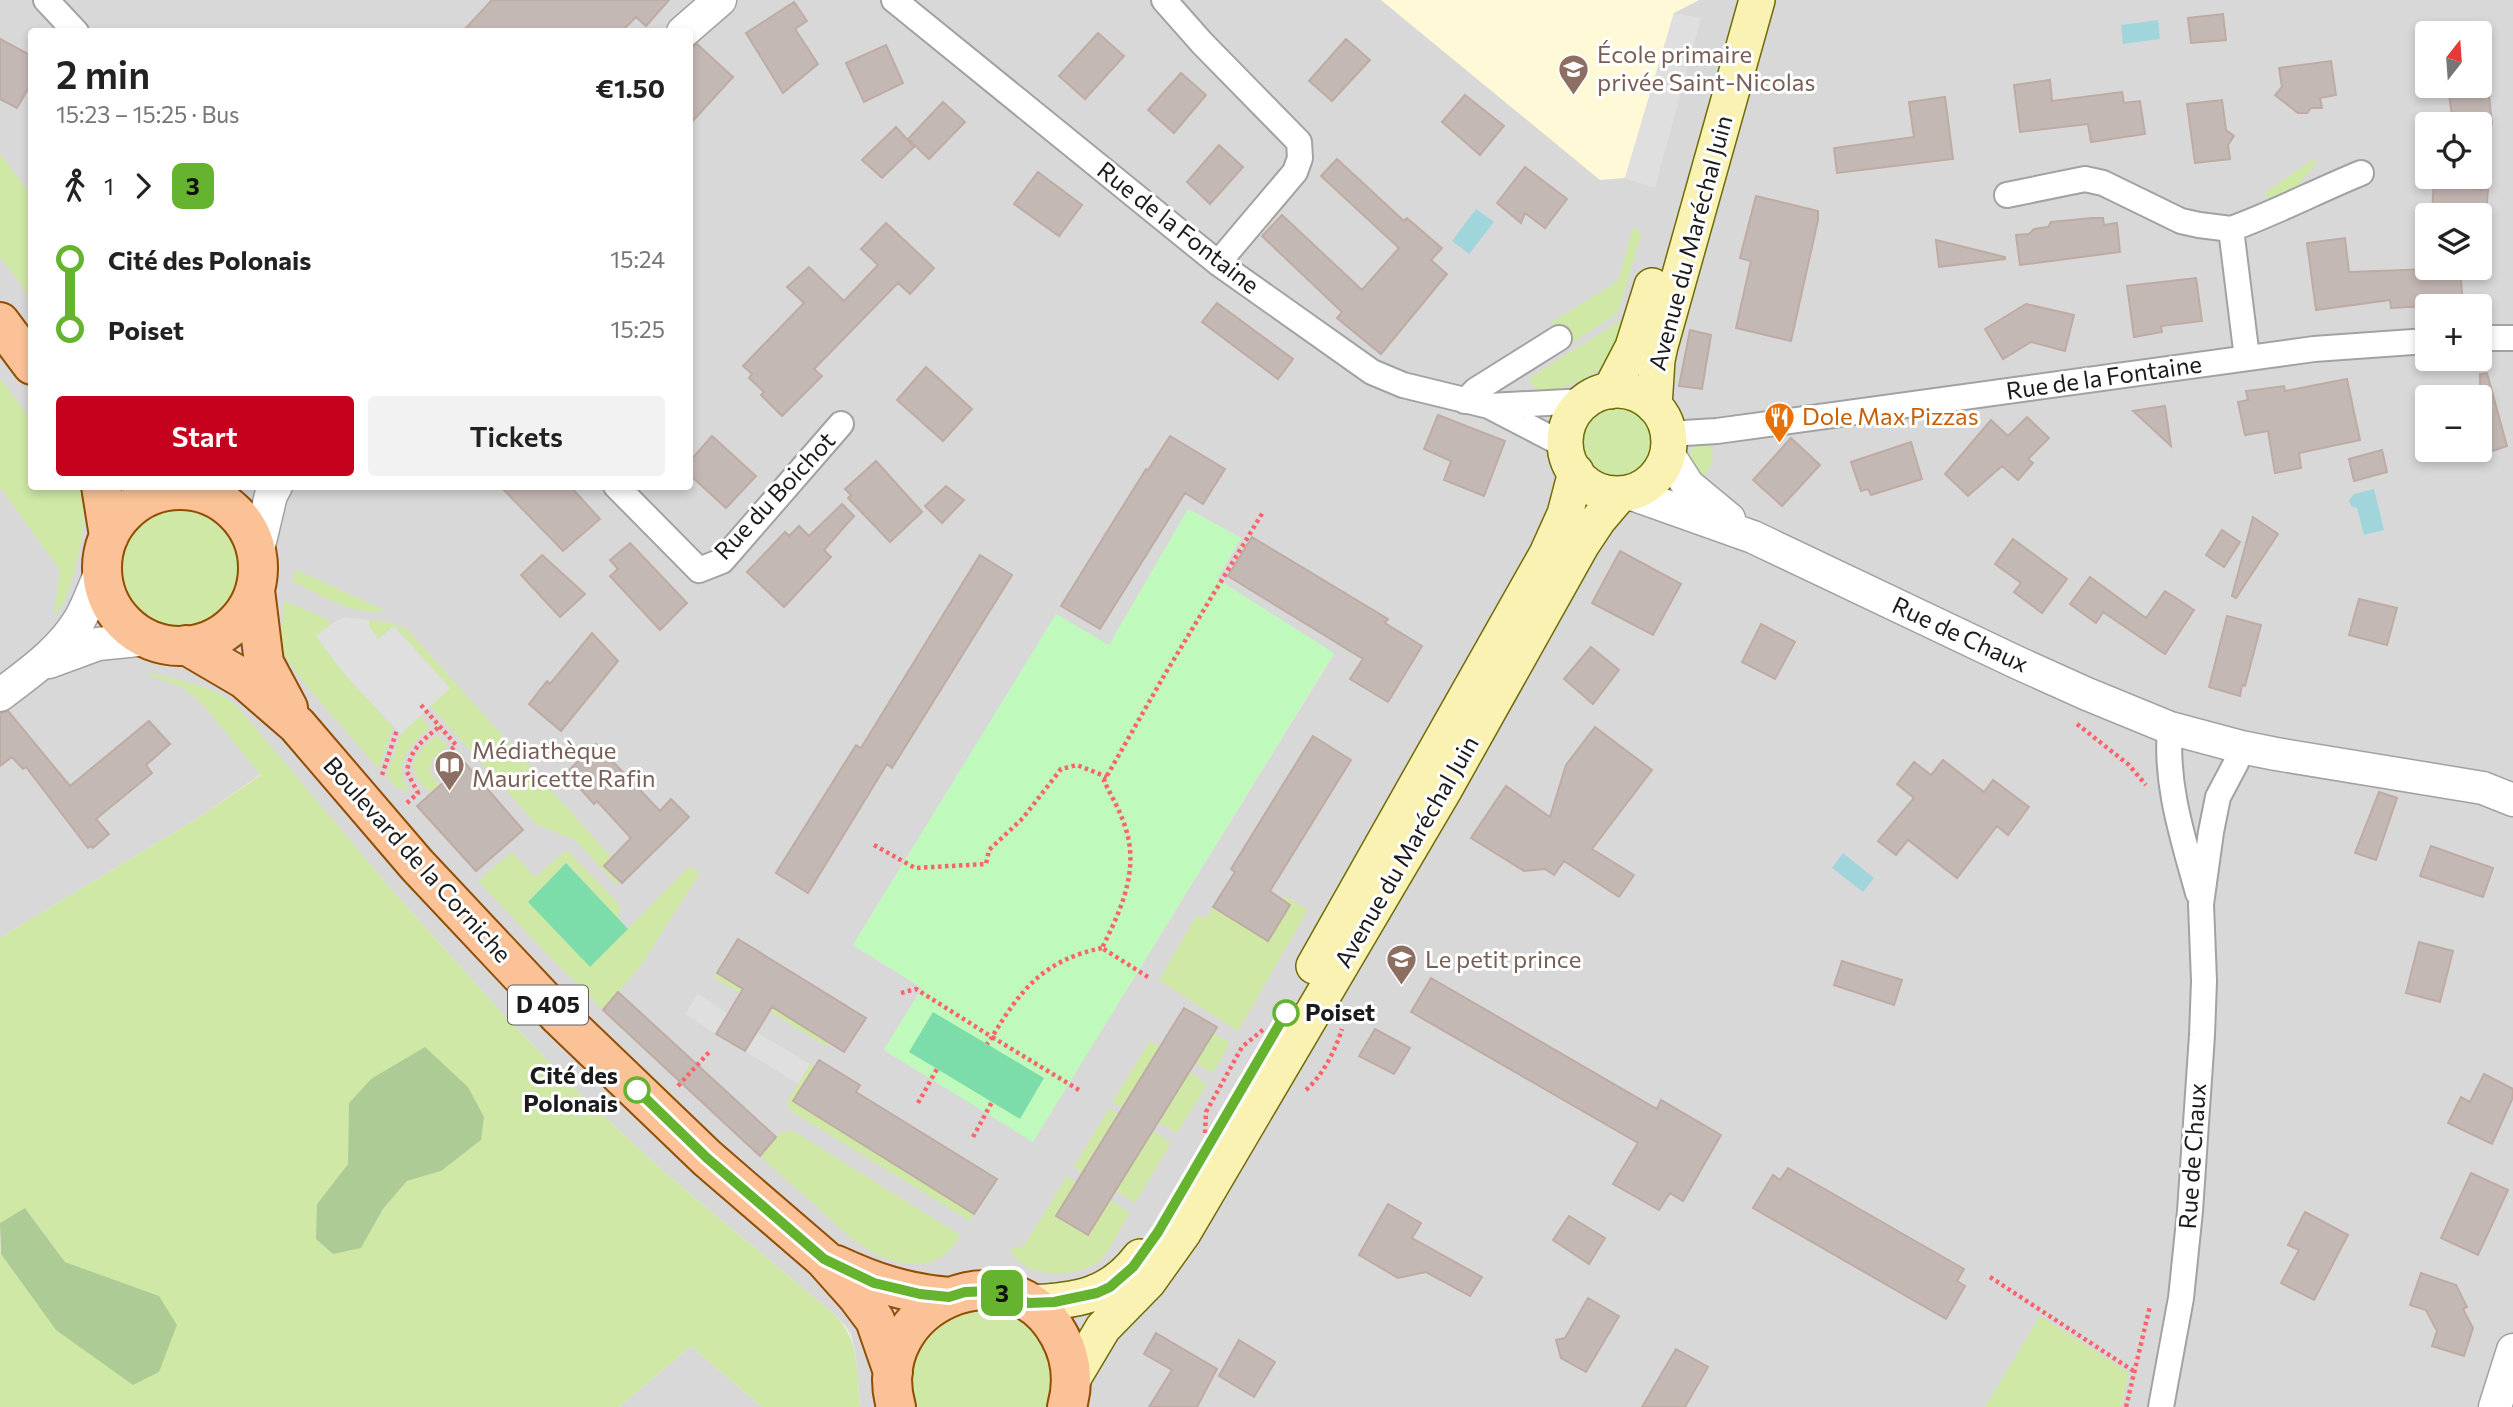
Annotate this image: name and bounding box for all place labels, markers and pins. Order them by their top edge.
place label: École primaire privée Saint-Nicolas [1597,39,1815,96]
school or university icon: École primaire privée Saint-Nicolas [1557,52,1591,96]
restaurant icon: Dole Max Pizzas [1762,400,1796,444]
place label: Dole Max Pizzas [1802,401,1979,430]
place label: Médiathèque Mauricette Rafin [472,735,656,792]
library icon: Médiathèque Mauricette Rafin [432,748,466,792]
school or university icon: Le petit prince [1385,943,1419,987]
place label: Le petit prince [1425,944,1581,973]
place label: Poiset [1305,997,1375,1026]
marker: Poiset [1273,1000,1299,1026]
place label: Cité des Polonais [523,1060,618,1117]
marker: Cité des Polonais [624,1077,650,1103]

